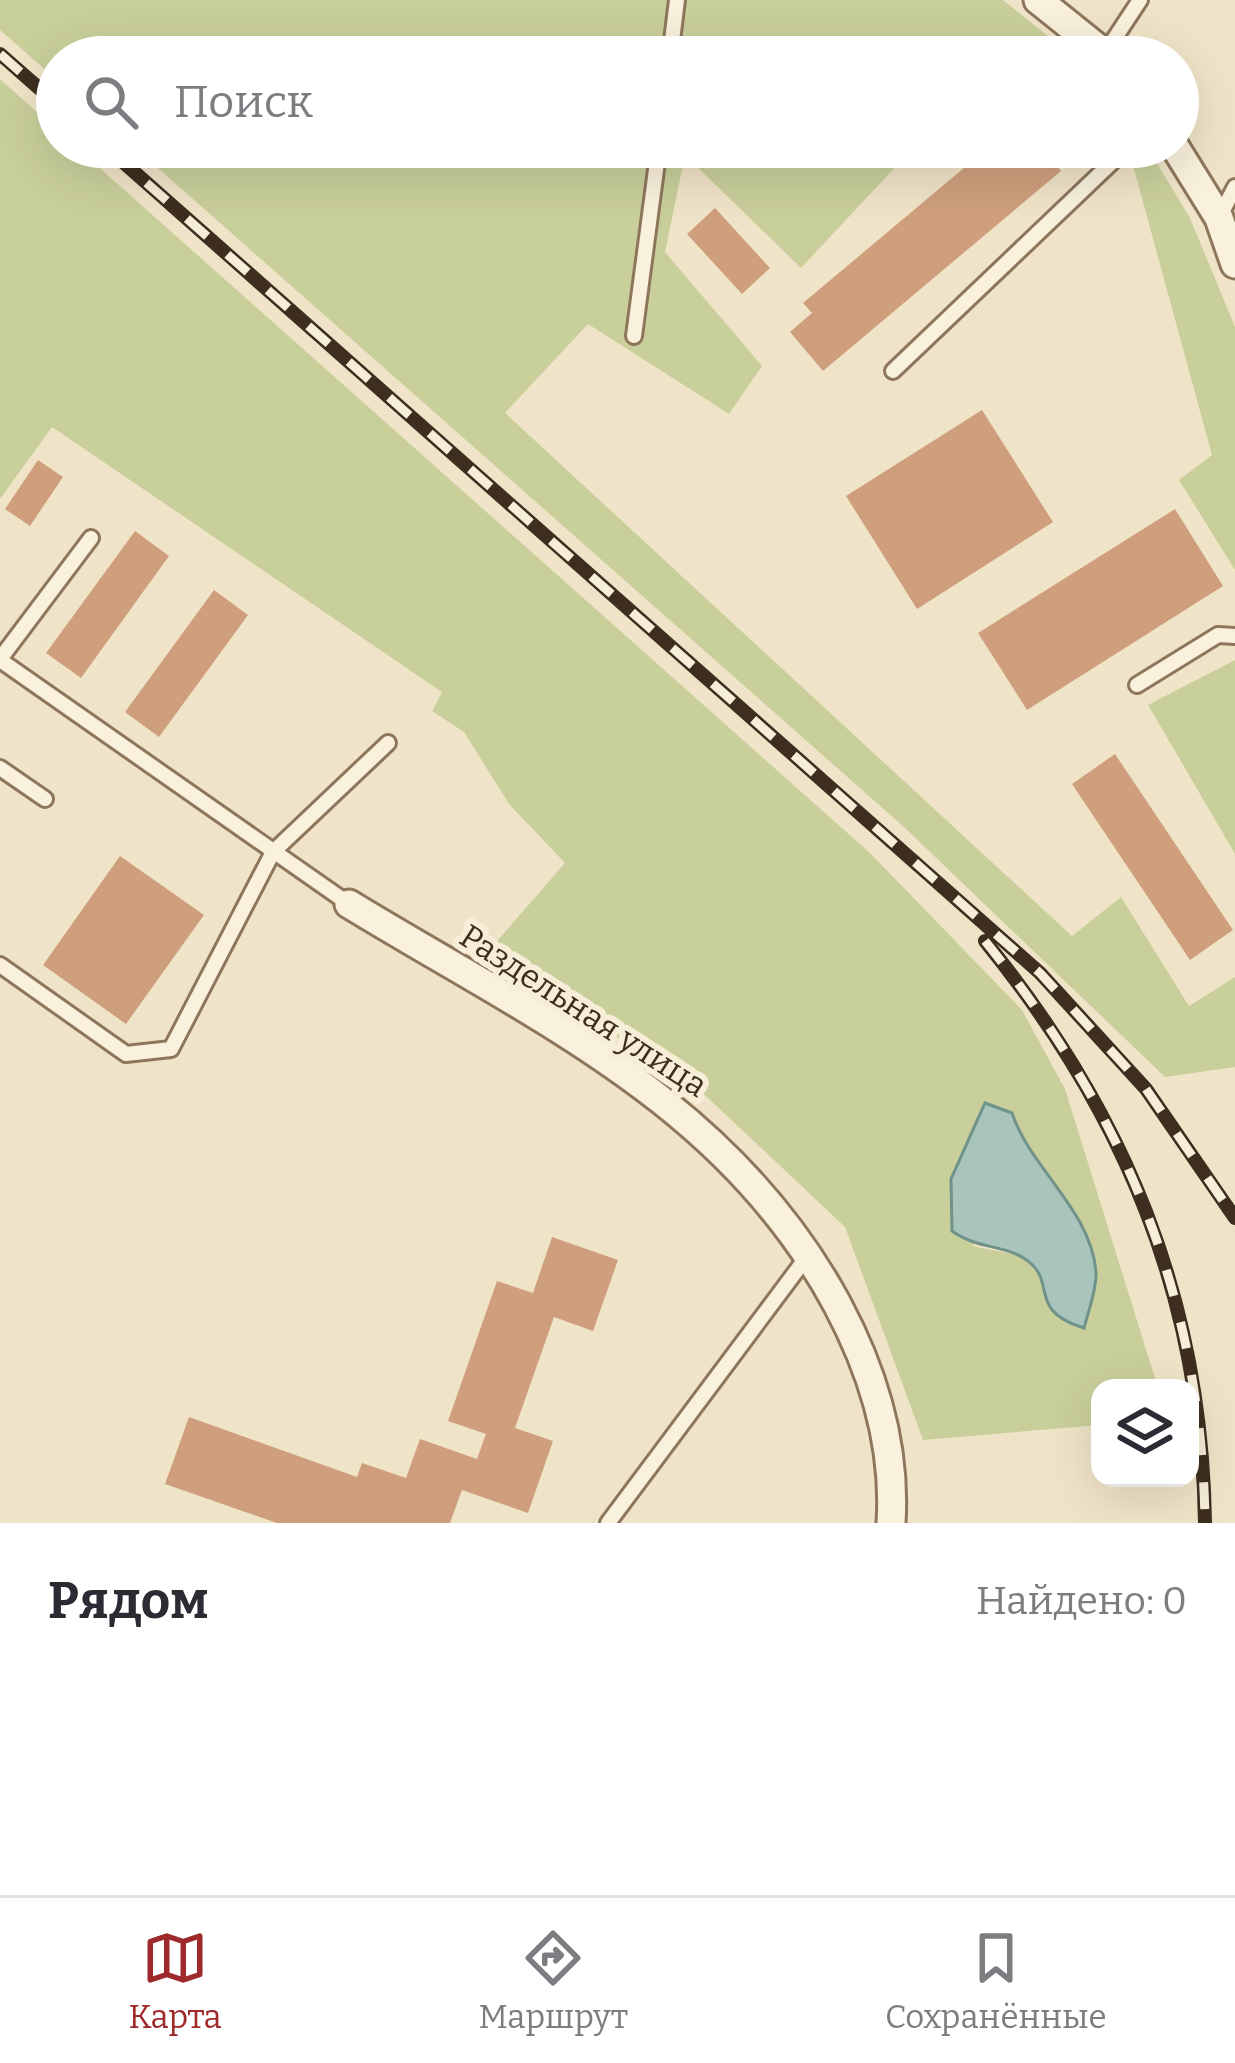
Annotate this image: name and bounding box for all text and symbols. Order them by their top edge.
search box [36,36,1199,168]
icon: search [78,69,144,135]
text: Поиск [174,75,313,129]
street label: Раздельная улица [452,916,715,1106]
map controls [1091,1379,1199,1487]
button: layers [1091,1379,1199,1487]
text: Рядом [48,1570,208,1632]
text: Найдено: 0 [976,1578,1187,1624]
tab: Карта [128,1925,222,2037]
tab: Маршрут [479,1925,628,2037]
tab: Сохранённые [885,1925,1107,2037]

